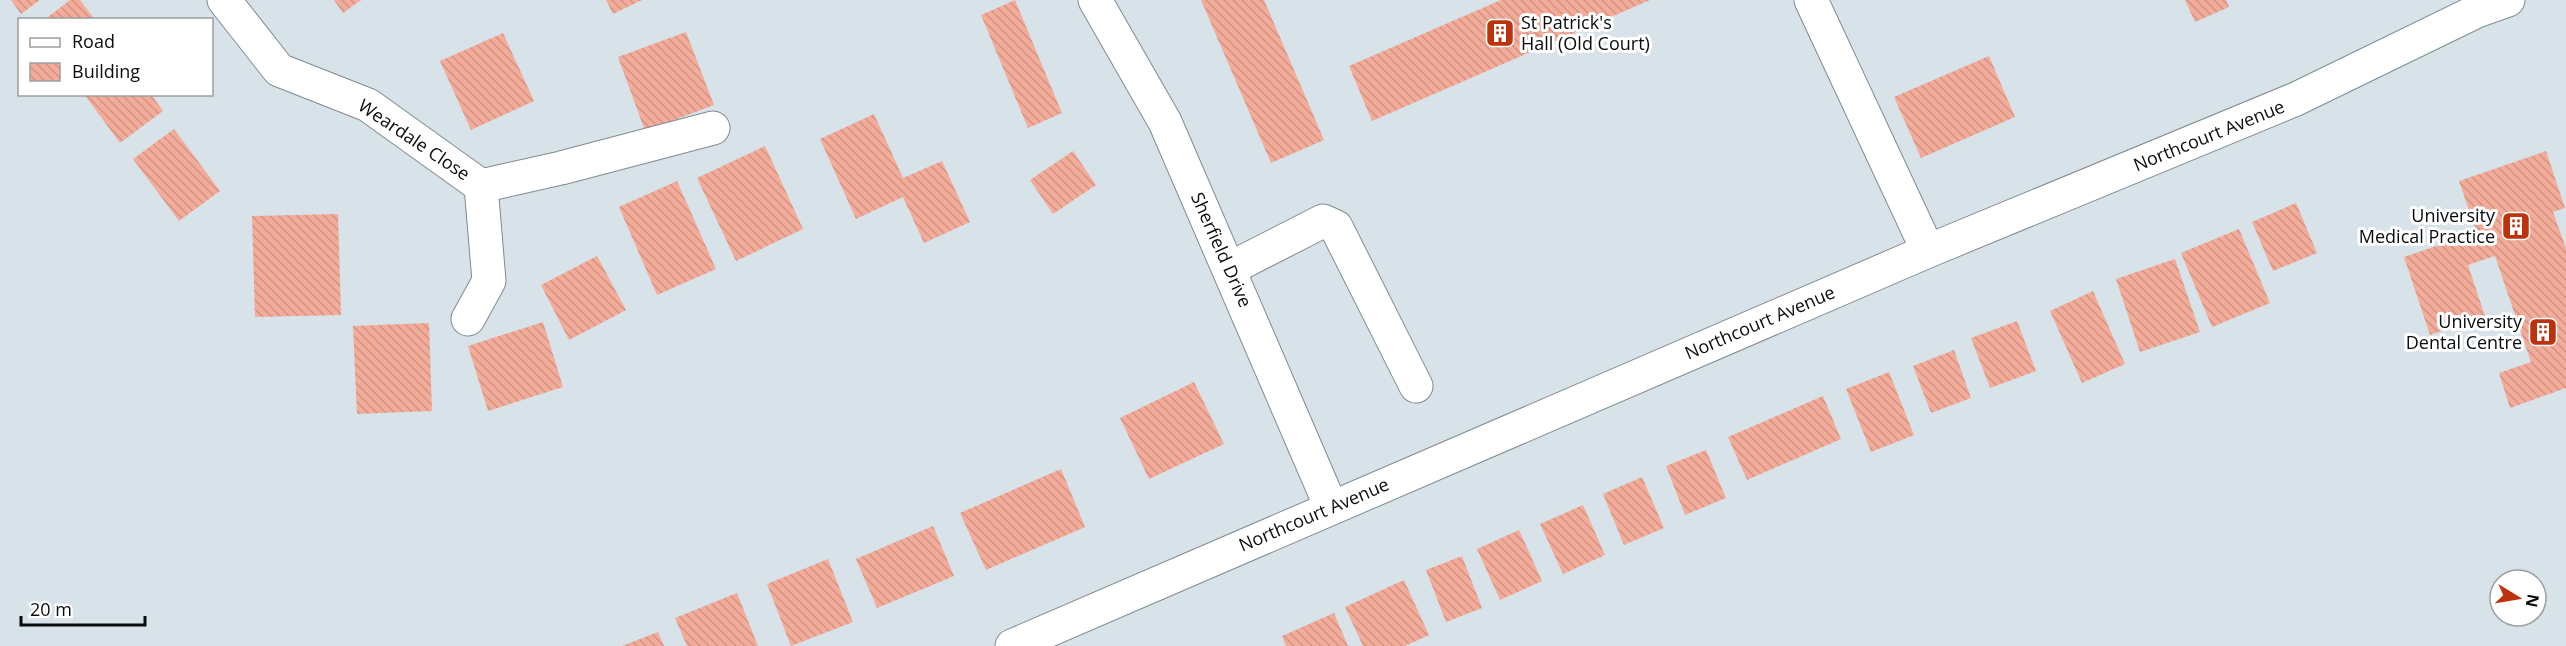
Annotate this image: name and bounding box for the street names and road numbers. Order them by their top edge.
street label: Weardale Close [354,93,475,185]
street label: Northcourt Avenue [2130,94,2288,176]
street label: Sherfield Drive [1186,188,1258,311]
street label: Northcourt Avenue [1681,280,1838,365]
street label: Northcourt Avenue [1235,472,1392,557]

